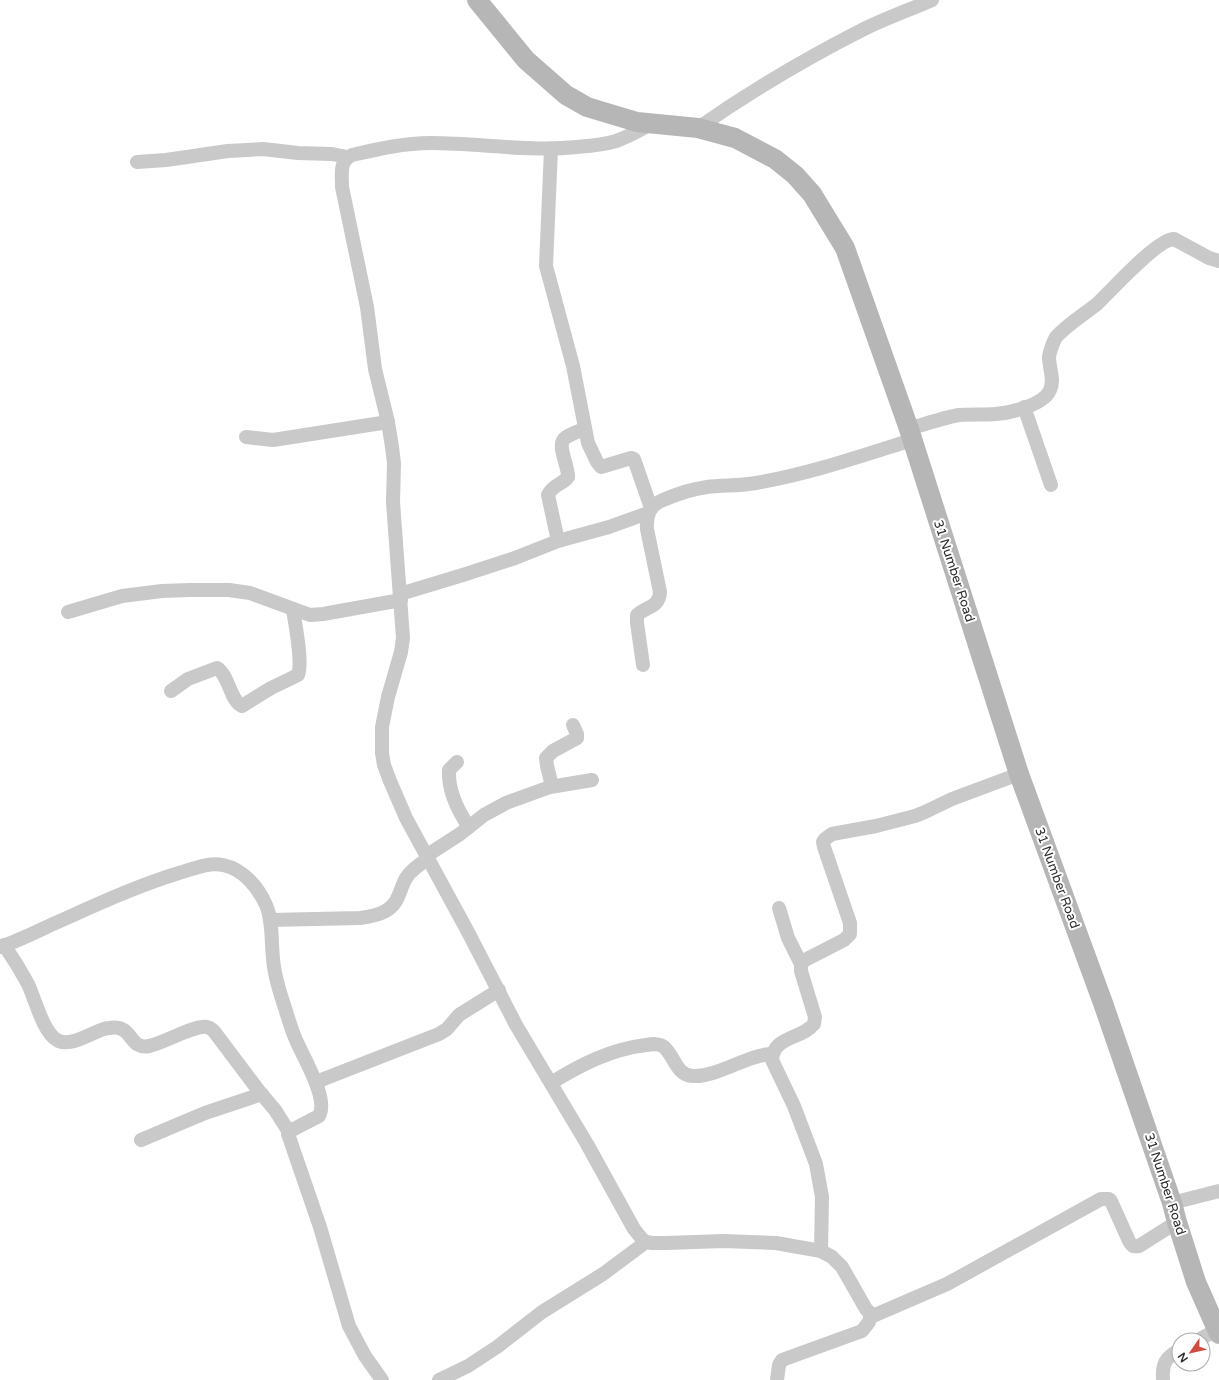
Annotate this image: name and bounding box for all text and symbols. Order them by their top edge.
street label: 31 Number Road [930,518,978,624]
street label: 31 Number Road [1031,825,1083,931]
street label: 31 Number Road [1141,1131,1189,1237]
north arrow [1171,1332,1211,1372]
text: N [1175,1350,1191,1365]

